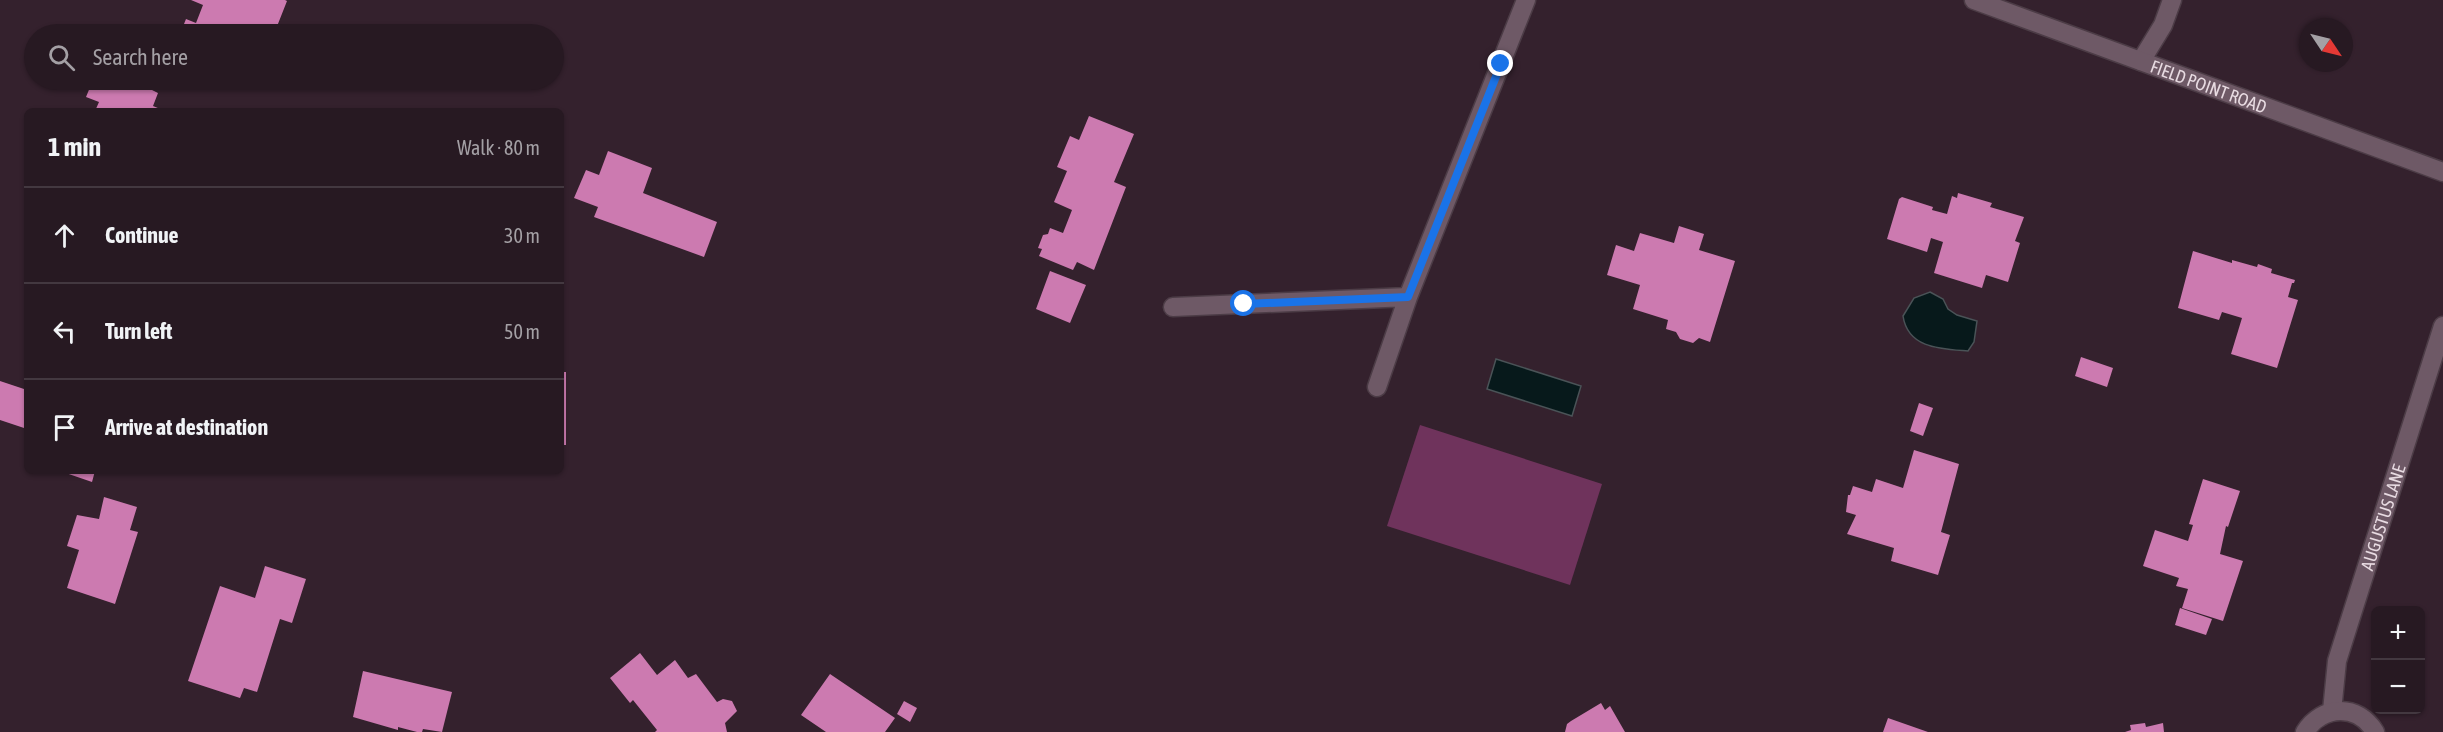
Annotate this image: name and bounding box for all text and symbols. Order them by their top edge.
north arrow [2299,18,2353,72]
search box [24,24,564,90]
icon: search [45,41,78,74]
text: Search here [93,44,188,70]
route end [1487,50,1513,76]
street label: FIELD POINT ROAD [2148,55,2270,117]
text: 1 min [48,132,101,162]
text: Walk · 80 m [457,136,540,159]
icon: ahead [48,219,81,252]
text: Continue [105,222,179,248]
text: 30 m [504,224,540,247]
route start [1230,290,1256,316]
icon: left [48,315,81,348]
text: Turn left [105,318,172,344]
text: 50 m [504,320,540,343]
icon: arrive [48,411,81,444]
text: Arrive at destination [105,414,268,440]
street label: AUGUSTUS LANE [2356,461,2409,573]
map controls [2371,606,2425,714]
button: + [2371,606,2425,660]
button: − [2371,660,2425,714]

